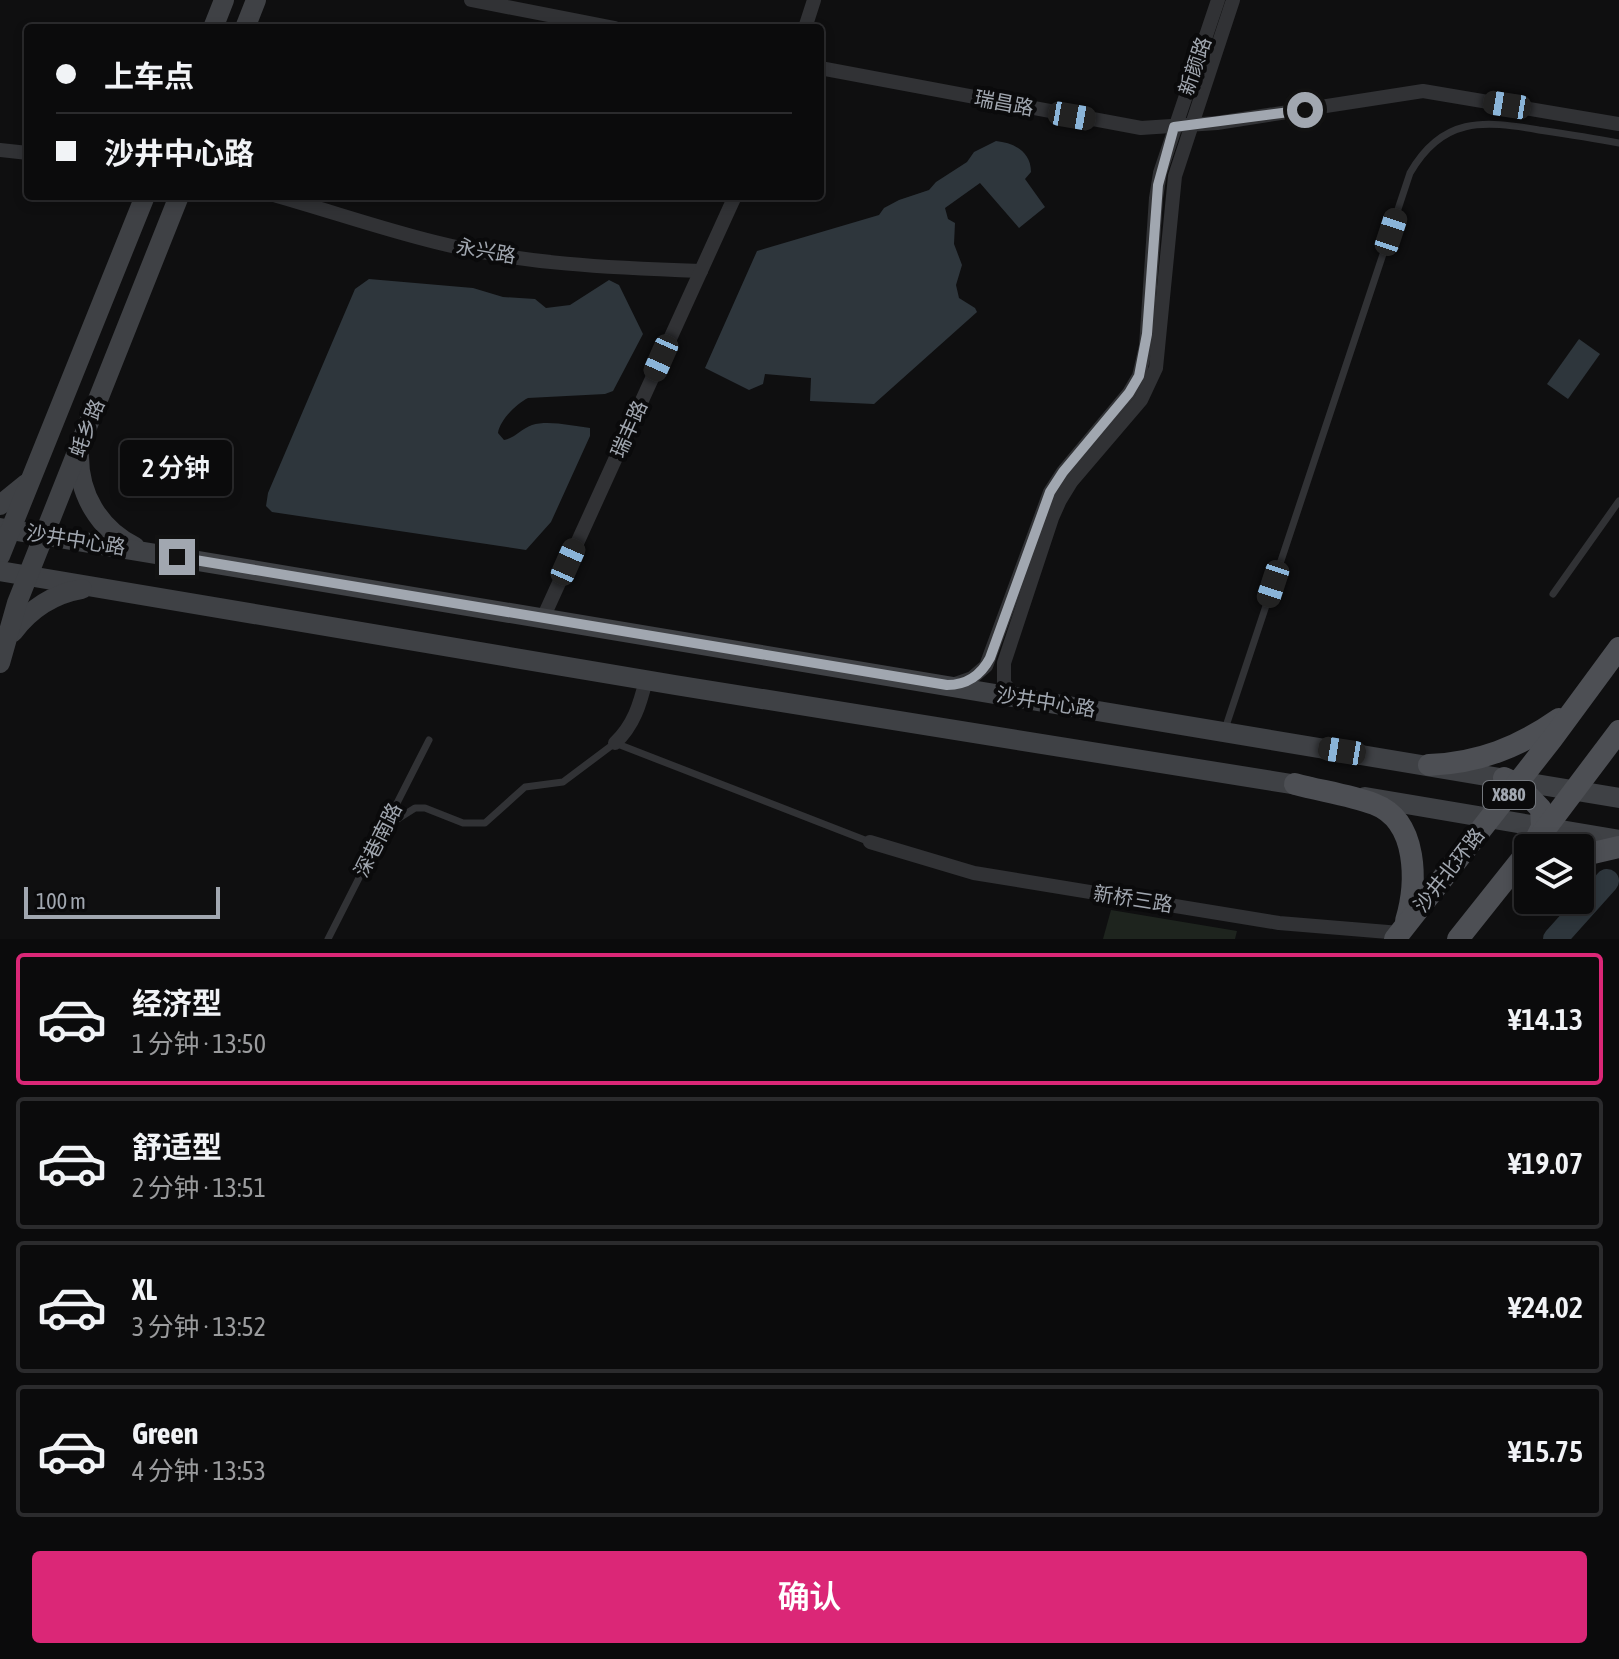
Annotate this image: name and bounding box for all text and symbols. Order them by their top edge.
street label: 新颜路 [1174,34,1215,98]
text: 上车点 [104,59,194,93]
street label: 瑞昌路 [972,85,1036,120]
car [1481,89,1533,121]
route start [1287,92,1323,128]
car [1046,100,1098,132]
text: 沙井中心路 [104,136,254,170]
car [1372,205,1410,259]
street label: 永兴路 [455,234,518,267]
car [640,331,682,385]
street label: 蚝乡路 [65,396,108,460]
street label: 瑞丰路 [606,397,651,461]
callout: 2 分钟 [121,441,233,497]
text: 2 分钟 [142,453,210,483]
street label: 沙井中心路 [25,520,127,559]
car [547,535,589,589]
route end [159,539,195,575]
car [1254,557,1292,611]
street label: 沙井中心路 [995,682,1097,721]
car [1316,735,1368,767]
road number: X880 [1483,781,1535,809]
street label: 深巷南路 [349,799,406,881]
street label: 沙井北环路 [1409,823,1488,916]
map controls [1514,834,1594,914]
button: layers [1514,834,1594,914]
street label: 新桥三路 [1092,881,1174,916]
scale bar [24,883,220,919]
text: 100 m [36,888,86,914]
icon: car [36,983,108,1055]
text: 经济型 [132,986,222,1020]
text: ¥14.13 [1508,1002,1583,1036]
text: 1 分钟 · 13:50 [132,1029,266,1059]
icon: car [36,1127,108,1199]
text: 舒适型 [132,1130,222,1164]
text: ¥19.07 [1508,1146,1583,1180]
text: 2 分钟 · 13:51 [132,1173,266,1203]
icon: car [36,1271,108,1343]
text: XL [132,1272,157,1306]
text: ¥24.02 [1508,1290,1583,1324]
text: 3 分钟 · 13:52 [132,1312,266,1342]
icon: car [36,1415,108,1487]
text: Green [132,1416,198,1450]
text: ¥15.75 [1508,1434,1583,1468]
text: 4 分钟 · 13:53 [132,1456,266,1486]
button: 确认 [32,1551,1587,1643]

